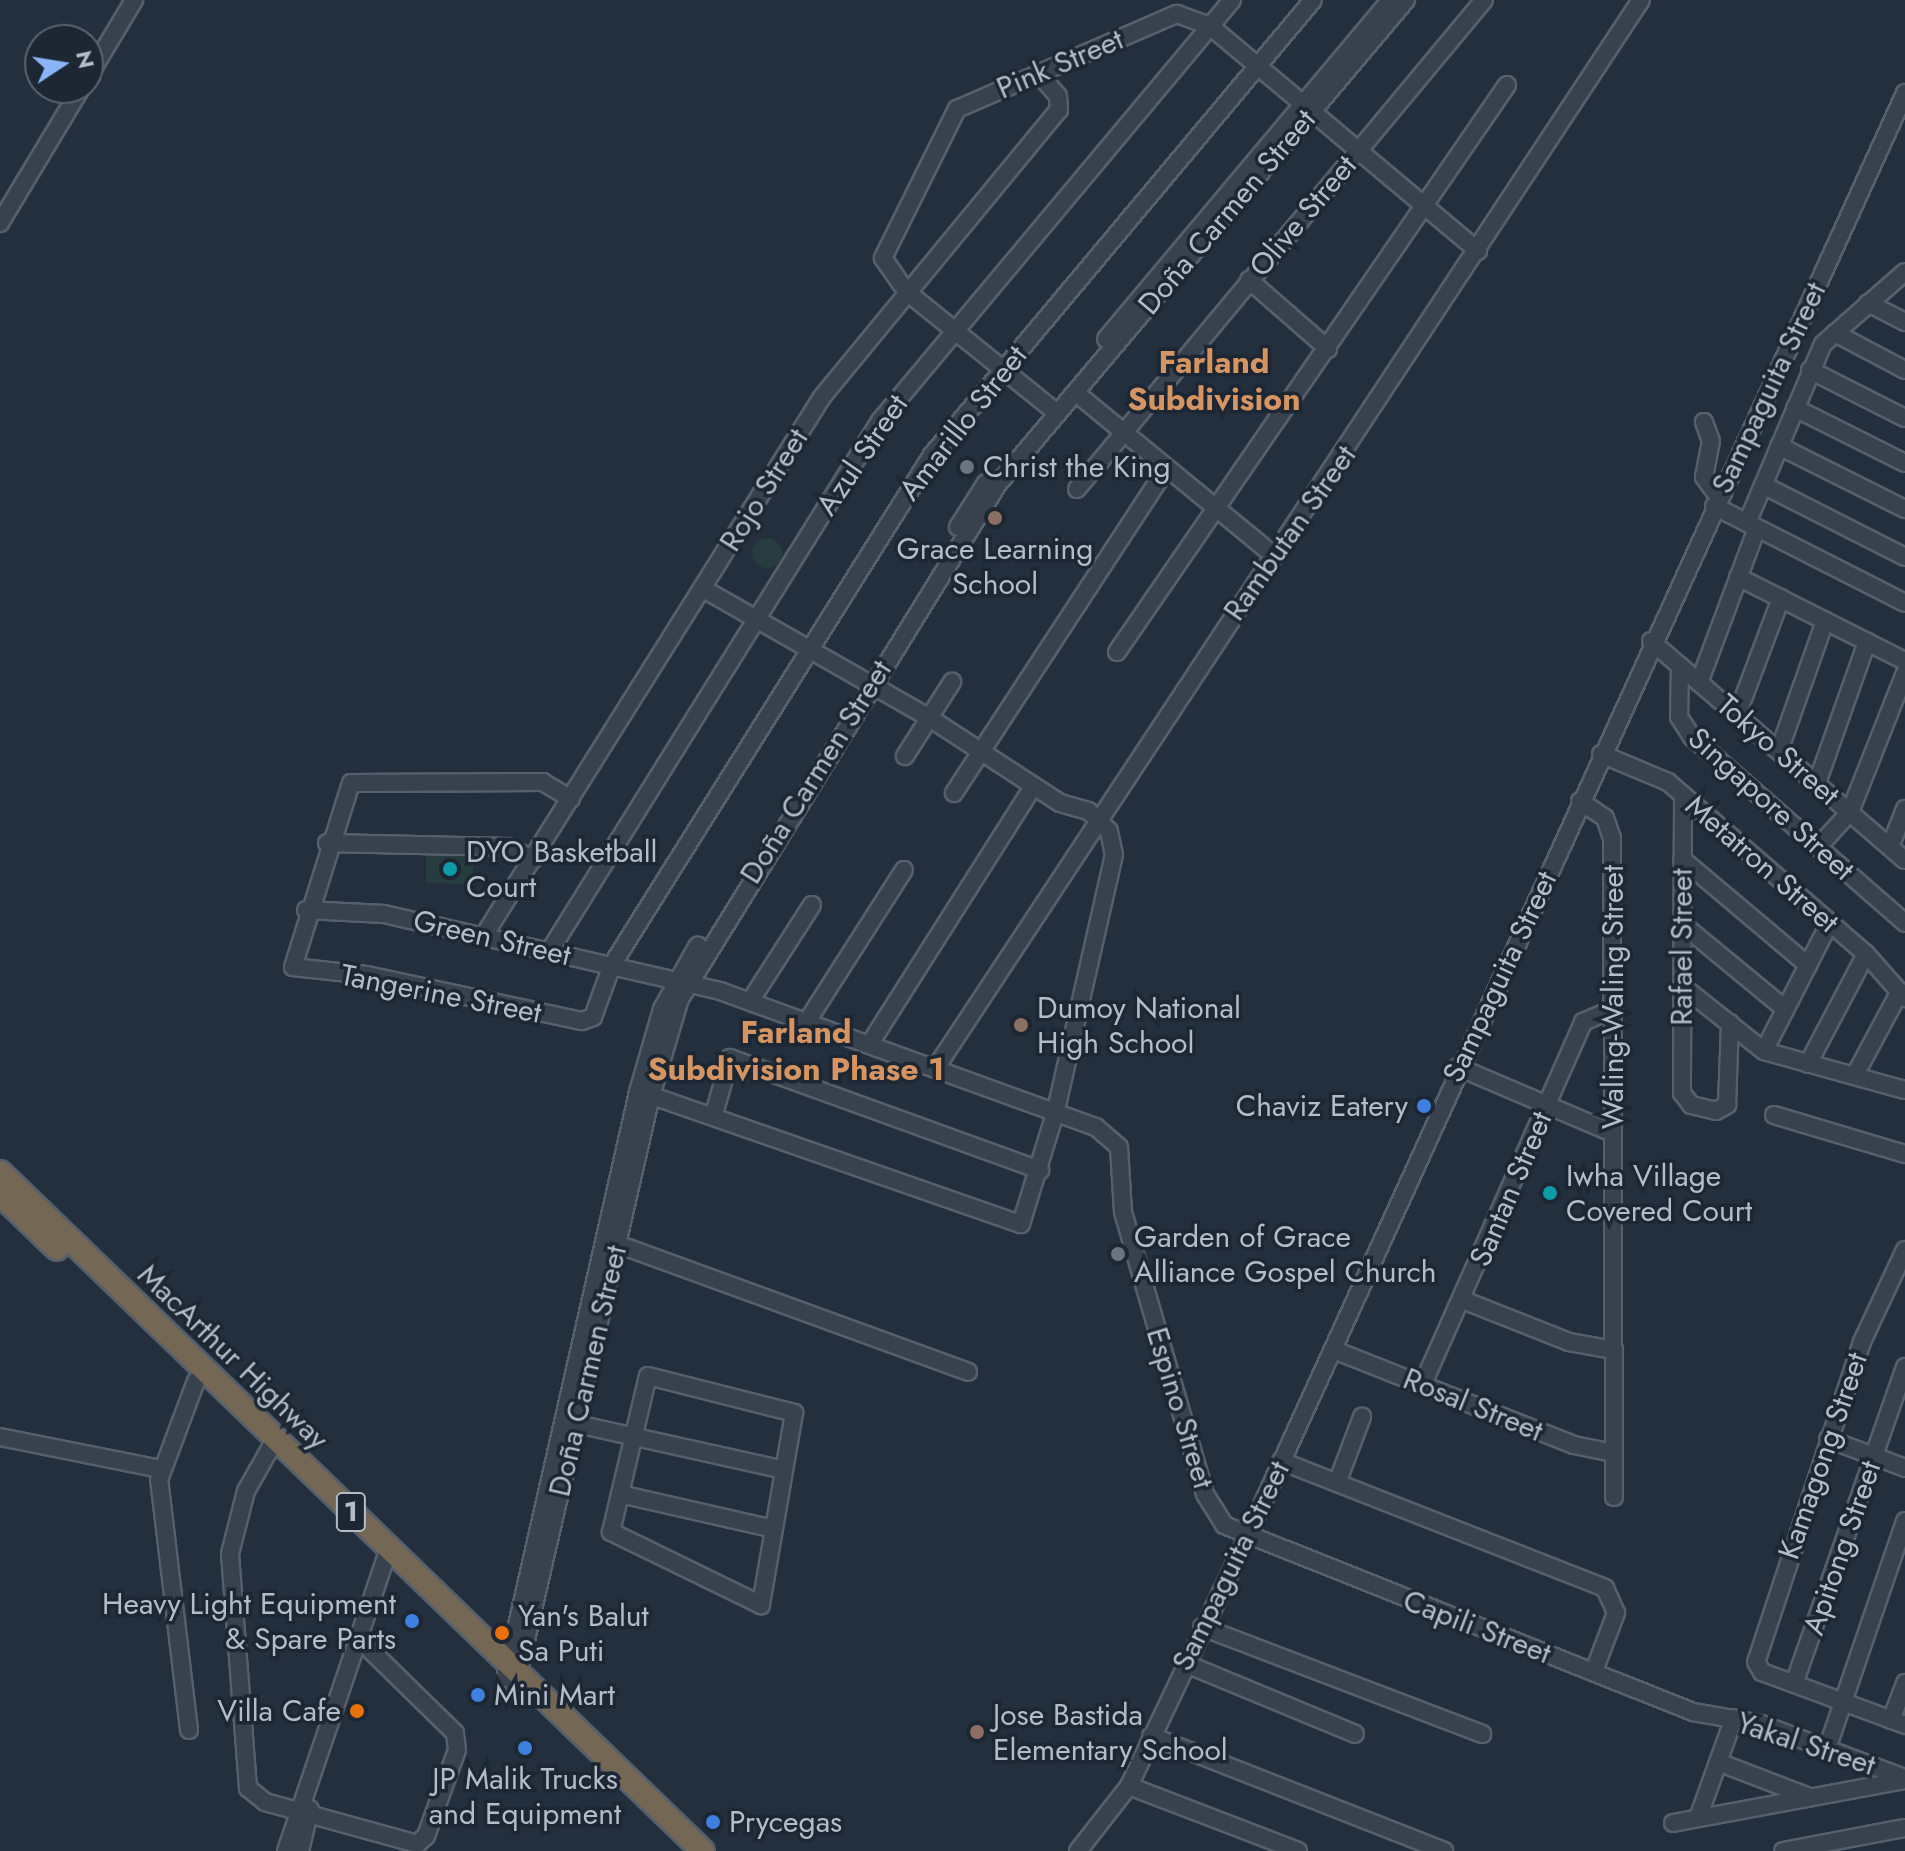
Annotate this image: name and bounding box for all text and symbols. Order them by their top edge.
street label: Pink Street [991,21,1129,107]
north arrow [24,24,104,104]
text: N [68,48,103,71]
street label: Doña Carmen Street [1131,102,1323,322]
street label: Olive Street [1242,148,1364,284]
street label: Sampaguita Street [1704,277,1834,499]
street label: Amarillo Street [891,338,1035,508]
district label: Farland Subdivision [1127,344,1301,419]
street label: Azul Street [808,388,916,522]
street label: Rojo Street [712,422,816,558]
street label: Rambutan Street [1216,439,1364,627]
place label: Christ the King [983,449,1171,485]
marker: Christ the King [958,458,976,476]
marker: Grace Learning School [986,509,1004,527]
place label: Grace Learning School [897,531,1093,602]
street label: Doña Carmen Street [733,654,899,890]
street label: Tokyo Street [1709,687,1847,813]
street label: Singapore Street [1681,720,1861,888]
street label: Metatron Street [1678,788,1846,940]
place label: DYO Basketball Court [466,834,658,904]
marker: DYO Basketball Court [441,860,459,878]
street label: Waling-Waling Street [1595,865,1631,1129]
street label: Sampaguita Street [1435,866,1565,1088]
street label: Rafael Street [1664,868,1700,1026]
street label: Green Street [410,902,574,974]
street label: Tangerine Street [338,957,544,1031]
place label: Dumoy National High School [1037,990,1241,1060]
district label: Farland Subdivision Phase 1 [648,1014,944,1089]
marker: Dumoy National High School [1012,1016,1030,1034]
place label: Chaviz Eatery [1236,1088,1408,1124]
marker: Chaviz Eatery [1415,1097,1433,1115]
street label: Santan Street [1462,1106,1560,1272]
place label: Iwha Village Covered Court [1566,1158,1752,1228]
marker: Iwha Village Covered Court [1541,1184,1559,1202]
place label: Garden of Grace Alliance Gospel Church [1134,1219,1437,1290]
street label: Doña Carmen Street [542,1242,634,1500]
marker: Garden of Grace Alliance Gospel Church [1109,1245,1127,1263]
street label: MacArthur Highway [130,1257,336,1457]
street label: Espino Street [1138,1323,1222,1493]
street label: Kamagong Street [1771,1348,1875,1564]
street label: Rosal Street [1398,1361,1548,1449]
street label: Sampaguita Street [1165,1455,1297,1677]
street label: Apitong Street [1795,1456,1889,1640]
road number: 1 [335,1488,367,1536]
street label: Capili Street [1398,1582,1556,1672]
place label: Heavy Light Equipment & Spare Parts [102,1586,396,1656]
place label: Yan's Balut Sa Puti [518,1598,649,1668]
marker: Heavy Light Equipment & Spare Parts [403,1612,421,1630]
marker: Yan's Balut Sa Puti [493,1624,511,1642]
place label: Mini Mart [494,1677,615,1713]
marker: Mini Mart [469,1686,487,1704]
place label: Villa Cafe [217,1693,341,1729]
place label: Jose Bastida Elementary School [993,1697,1228,1768]
marker: Villa Cafe [348,1702,366,1720]
street label: Yakal Street [1732,1705,1880,1783]
marker: Jose Bastida Elementary School [968,1723,986,1741]
marker: JP Malik Trucks and Equipment [516,1739,534,1757]
place label: JP Malik Trucks and Equipment [429,1761,621,1832]
place label: Prycegas [729,1804,842,1840]
marker: Prycegas [704,1813,722,1831]

